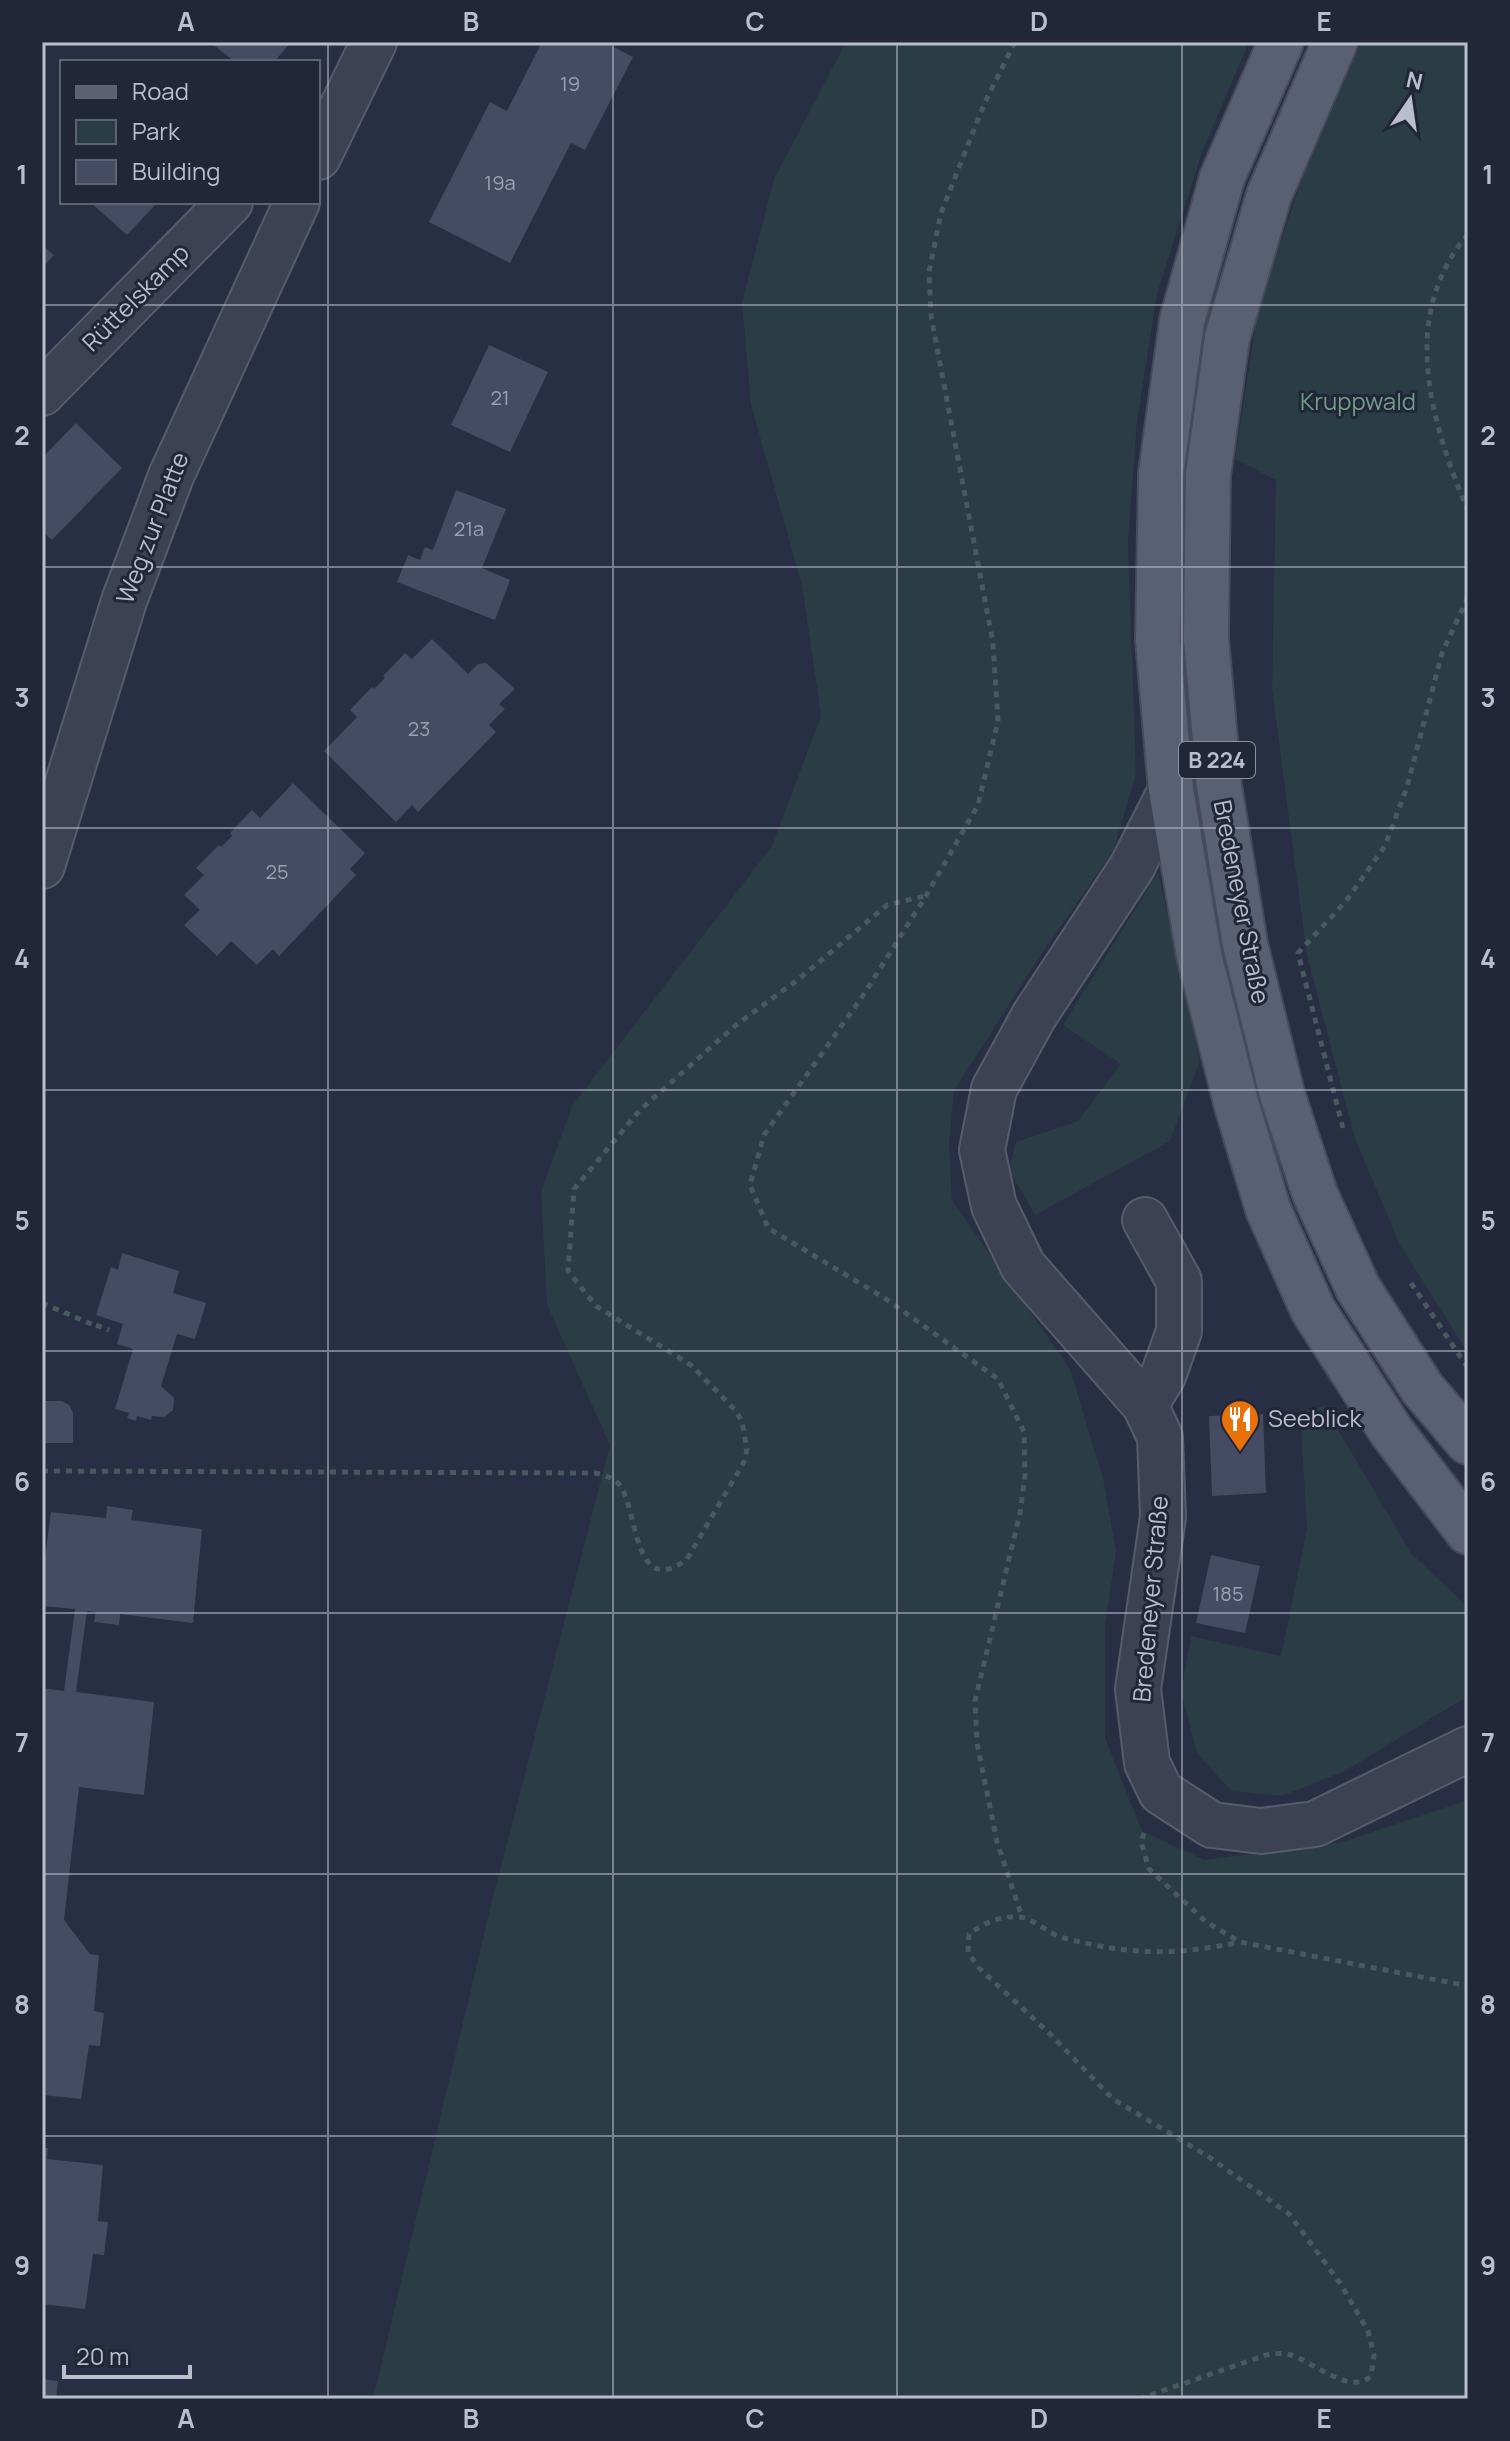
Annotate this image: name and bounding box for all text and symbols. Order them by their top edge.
text: A [177,3,195,39]
text: B [463,3,479,39]
text: C [745,3,765,39]
text: D [1030,3,1048,39]
text: E [1316,3,1332,39]
legend [60,60,320,204]
north arrow [1370,60,1450,140]
text: N [1403,64,1426,97]
house number: 19 [560,70,580,97]
text: Road [132,74,189,107]
text: Park [132,114,181,147]
text: Building [132,154,220,187]
text: 1 [16,156,28,192]
text: 1 [1482,156,1494,192]
house number: 19a [484,169,516,196]
street label: Rüttelskamp [74,236,196,358]
house number: 21 [490,384,510,411]
park label: Kruppwald [1300,384,1416,417]
text: 2 [14,417,30,453]
text: 2 [1480,417,1496,453]
street label: Weg zur Platte [108,447,196,608]
house number: 21a [454,515,484,542]
text: 3 [14,679,30,715]
text: 3 [1480,679,1496,715]
house number: 23 [408,715,430,742]
road number: B 224 [1179,742,1255,778]
street label: Bredeneyer Straße [1207,797,1278,1006]
house number: 25 [266,858,288,885]
text: 4 [14,940,30,976]
text: 4 [1480,940,1496,976]
text: 5 [14,1202,30,1238]
text: 5 [1480,1202,1496,1238]
restaurant icon: Seeblick [1219,1398,1261,1453]
place label: Seeblick [1268,1401,1363,1434]
text: 6 [14,1463,30,1499]
text: 6 [1480,1463,1496,1499]
street label: Bredeneyer Straße [1124,1494,1175,1703]
house number: 185 [1213,1580,1243,1607]
text: 7 [15,1724,29,1760]
text: 7 [1481,1724,1495,1760]
text: 8 [14,1986,30,2022]
text: 8 [1480,1986,1496,2022]
text: 9 [14,2247,30,2283]
text: 9 [1480,2247,1496,2283]
scale bar [64,2329,190,2379]
text: 20 m [76,2339,129,2372]
text: A [177,2400,195,2436]
text: B [463,2400,479,2436]
text: C [745,2400,765,2436]
text: D [1030,2400,1048,2436]
text: E [1316,2400,1332,2436]

